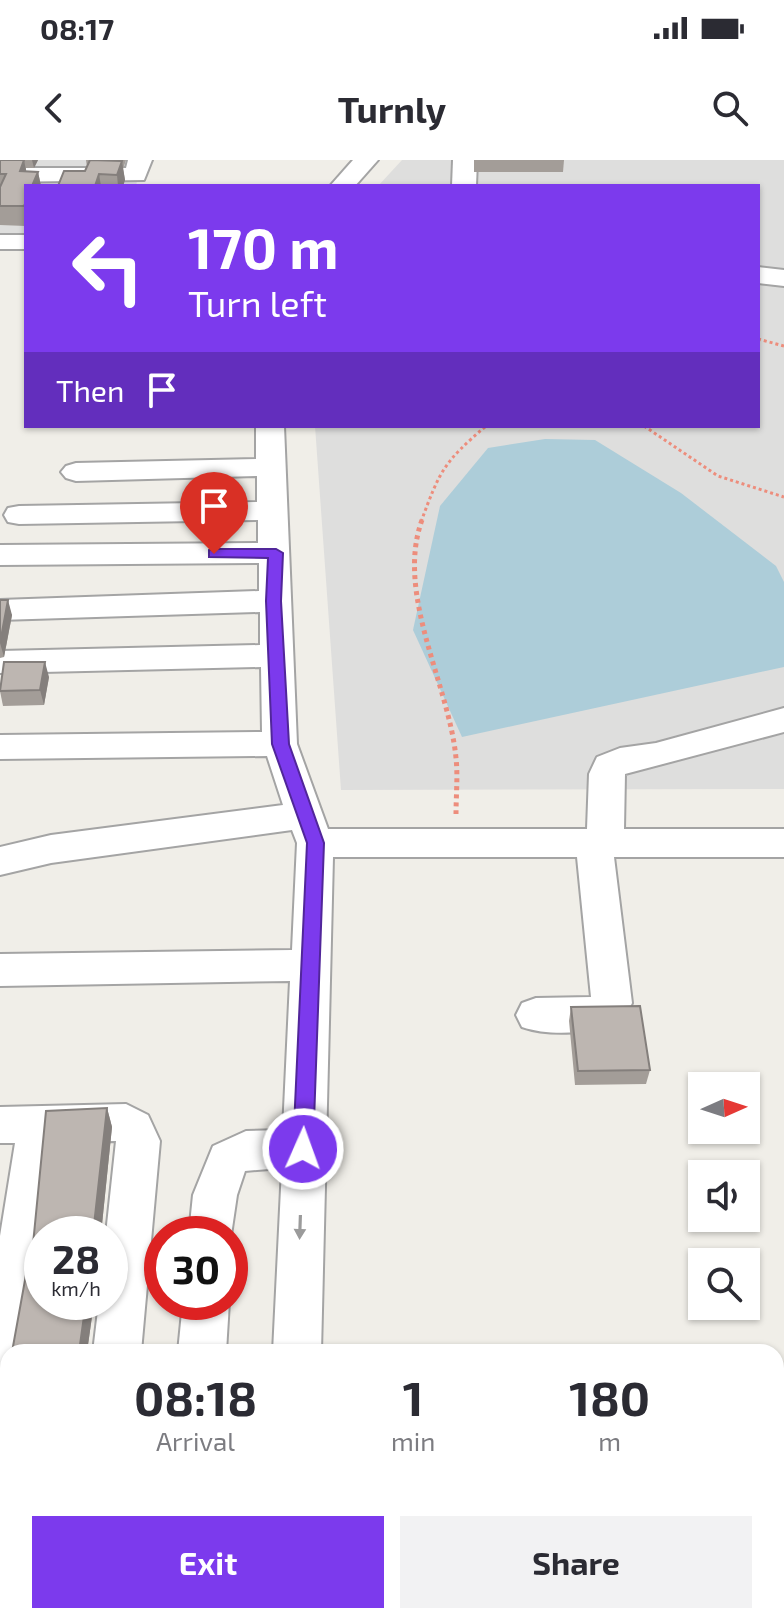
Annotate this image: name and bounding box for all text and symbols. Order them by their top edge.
text: 08:17 [40,10,114,46]
icon: back [32,86,76,130]
icon: search [708,86,752,130]
text: Turnly [338,87,446,130]
text: 170 m [188,213,339,280]
icon: left [56,216,160,320]
text: Turn left [188,281,327,324]
icon: arrive [140,368,184,412]
text: Then [56,372,124,408]
pin [180,472,248,554]
icon: arrive [192,484,236,528]
north arrow [688,1072,760,1144]
map controls [688,1072,760,1320]
position arrow [261,1107,345,1191]
button: sound [688,1160,760,1232]
one-way arrow [294,1215,307,1240]
speed limit sign: 30 [144,1216,248,1320]
text: 28 [52,1234,100,1282]
button: search [688,1248,760,1320]
text: km/h [51,1276,101,1300]
text: 08:18 [134,1368,257,1426]
text: 1 [403,1368,423,1426]
text: 180 [569,1368,650,1426]
text: Arrival [156,1425,235,1456]
text: min [391,1425,435,1456]
text: m [598,1425,621,1456]
button: Exit [32,1516,384,1608]
button: Share [400,1516,752,1608]

